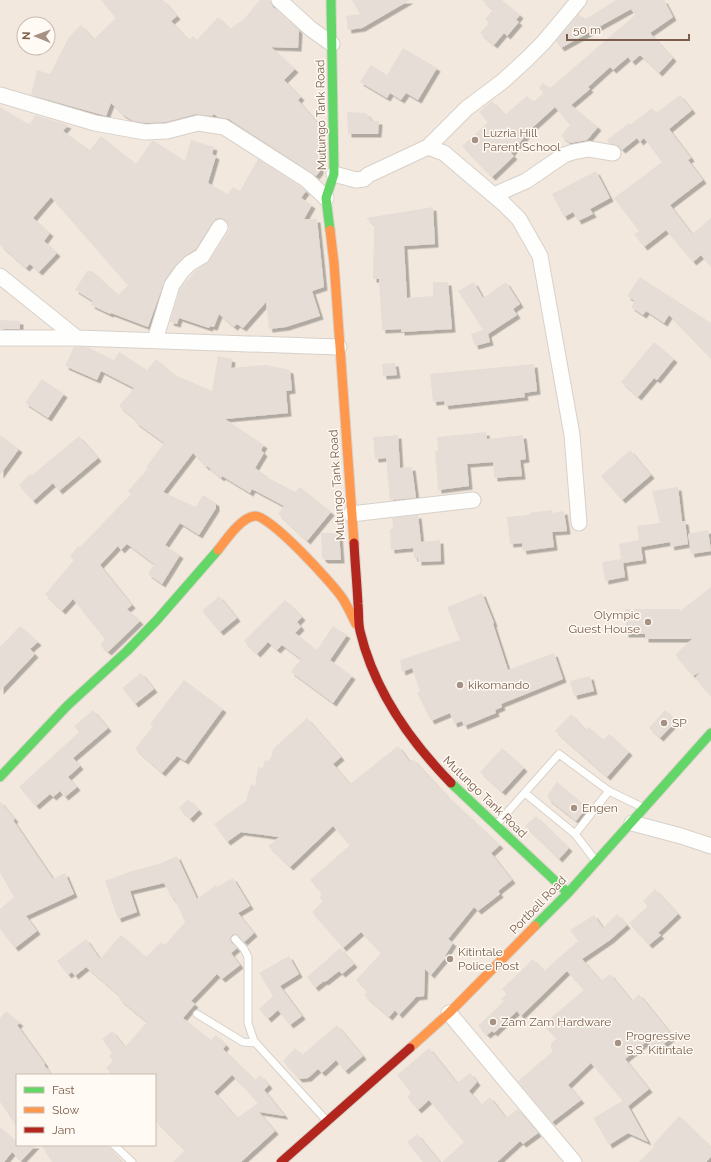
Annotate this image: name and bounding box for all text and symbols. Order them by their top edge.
north arrow [16,16,56,56]
scale bar [567,16,689,42]
text: 50 m [573,23,601,37]
text: N [20,32,33,40]
street label: Mutungo Tank Road [313,59,329,171]
place label: Luzria Hill Parent School [483,126,561,154]
marker: Luzria Hill Parent School [470,135,480,145]
street label: Mutungo Tank Road [326,429,348,541]
place label: Olympic Guest House [568,608,640,636]
marker: Olympic Guest House [643,617,653,627]
place label: kikomando [468,678,529,692]
marker: kikomando [455,680,465,690]
place label: SP [672,716,687,730]
marker: SP [659,718,669,728]
street label: Mutungo Tank Road [440,753,530,841]
place label: Engen [582,801,618,815]
marker: Engen [569,803,579,813]
street label: Portbell Road [507,873,569,937]
place label: Kitintale Police Post [458,945,519,973]
marker: Kitintale Police Post [445,954,455,964]
place label: Zam Zam Hardware [501,1015,611,1029]
marker: Zam Zam Hardware [488,1017,498,1027]
place label: Progressive S.S. Kitintale [626,1029,693,1057]
marker: Progressive S.S. Kitintale [613,1038,623,1048]
legend [16,1074,156,1146]
text: Fast [52,1083,75,1097]
text: Slow [52,1103,79,1117]
text: Jam [52,1123,75,1137]

